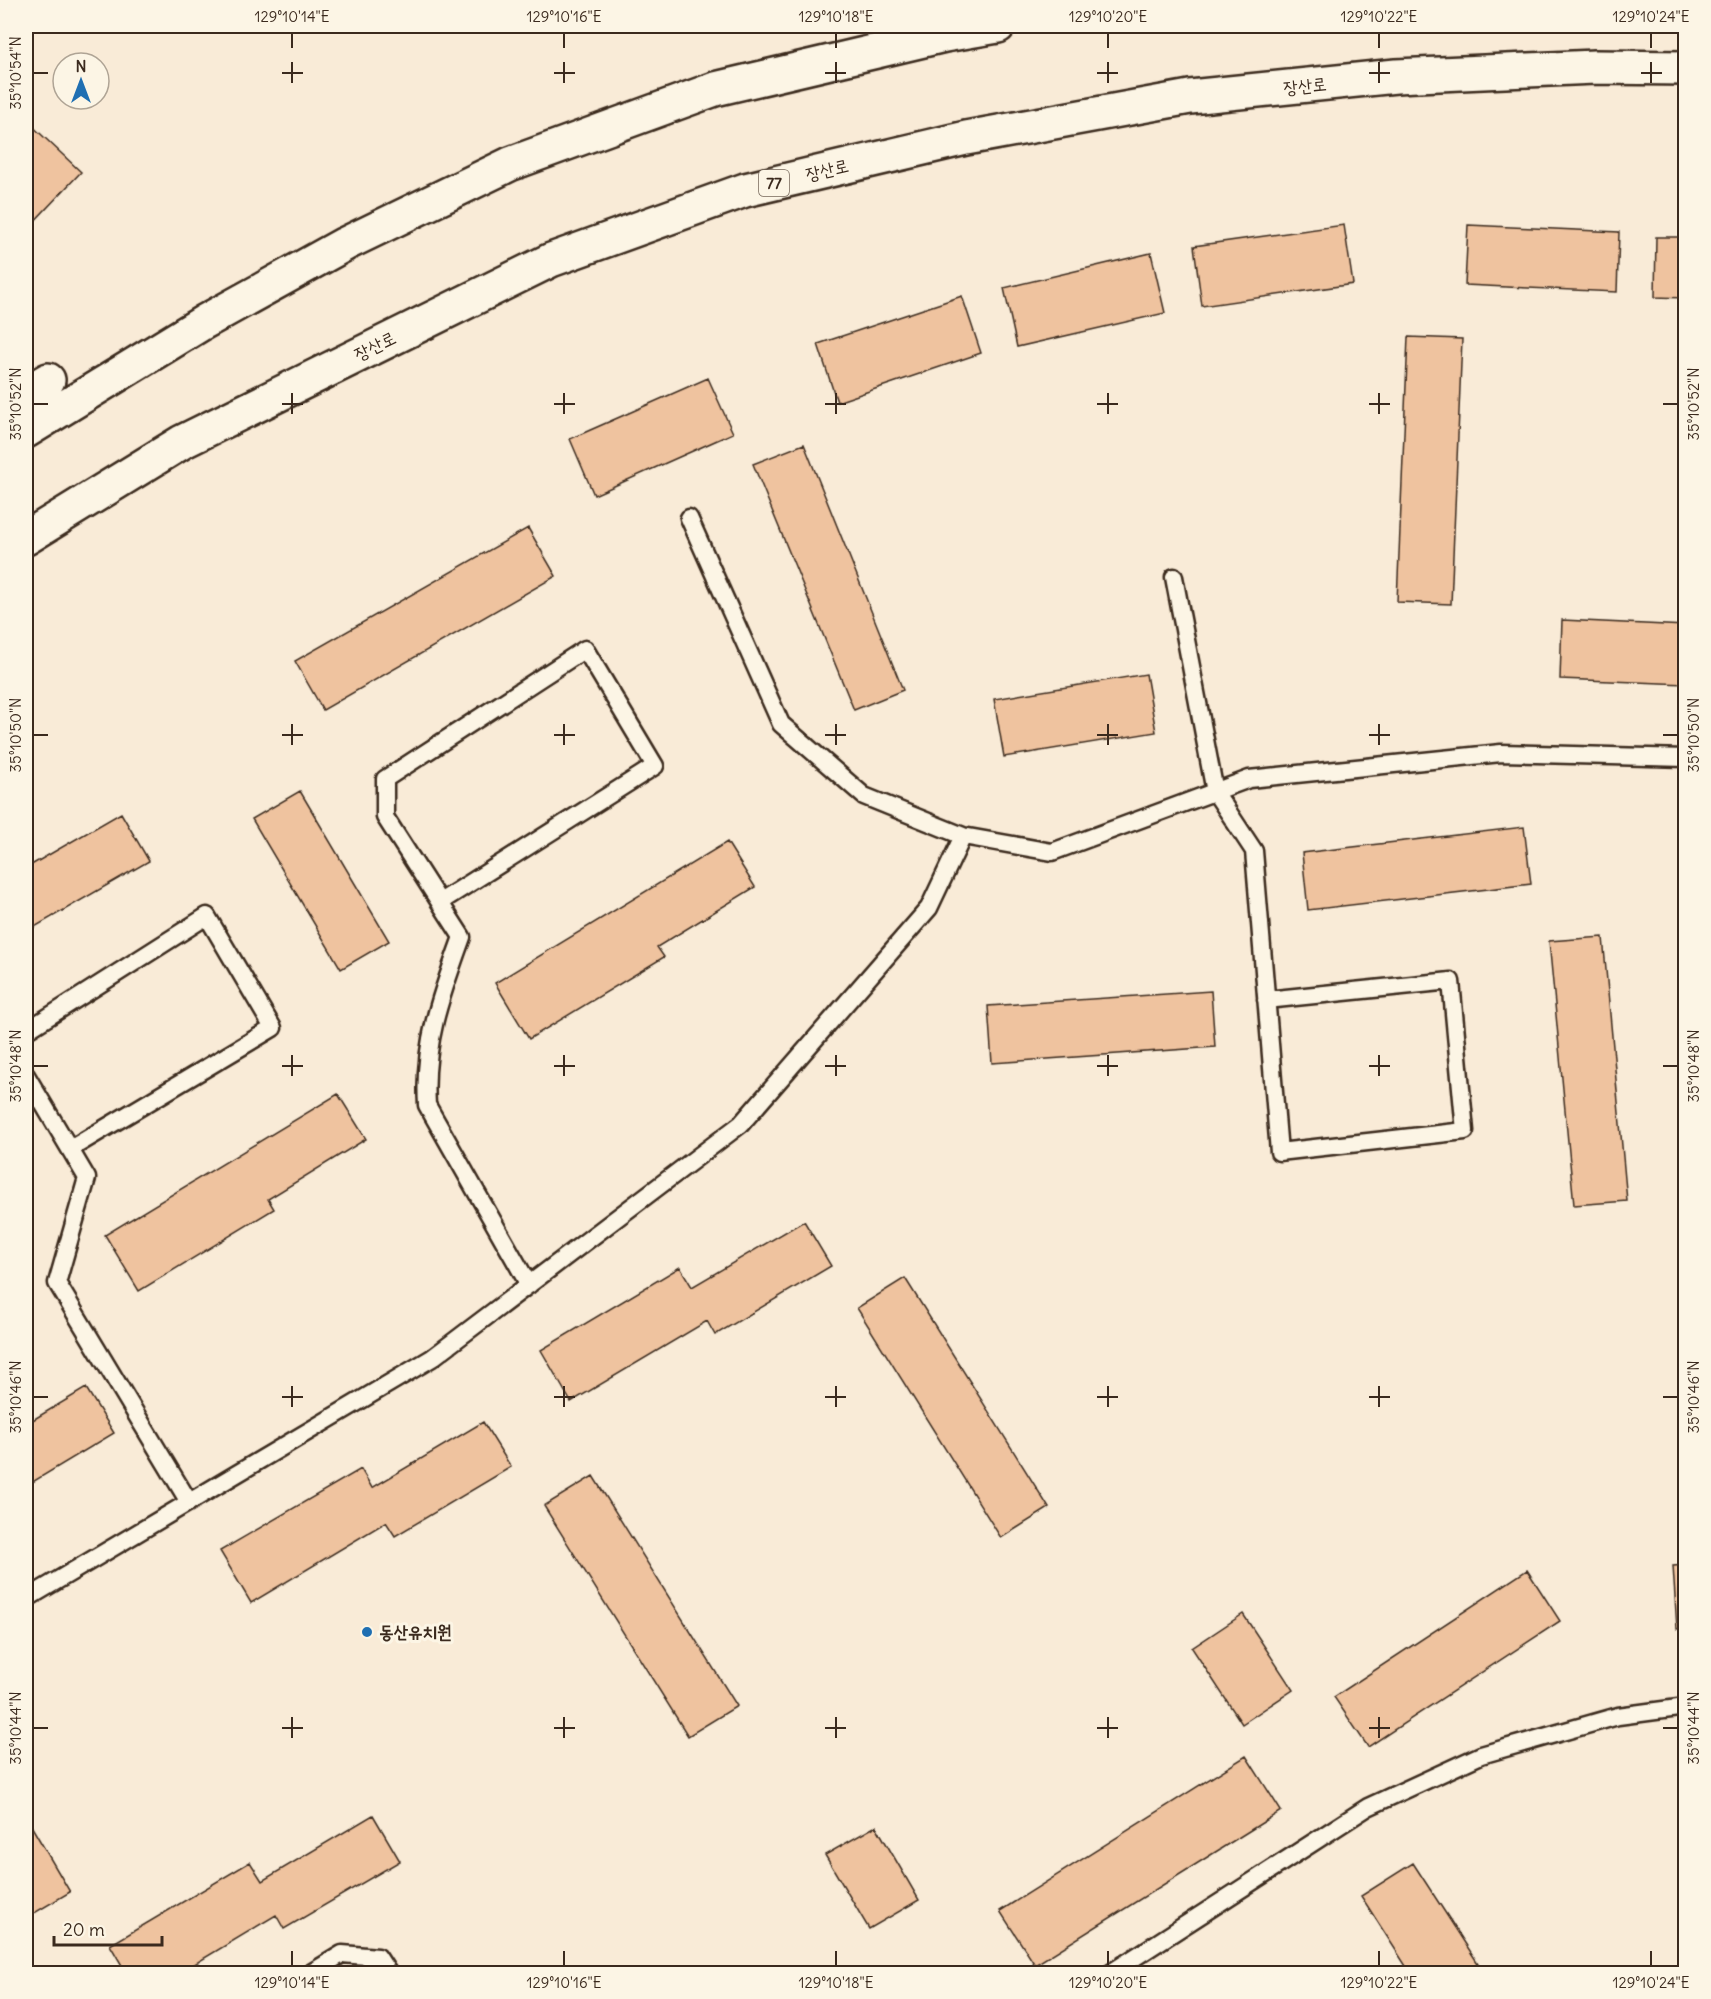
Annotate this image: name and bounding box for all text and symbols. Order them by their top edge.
text: 129°10'14"E [254,7,330,26]
text: 129°10'16"E [526,7,602,26]
text: 129°10'18"E [798,7,874,26]
text: 129°10'20"E [1069,7,1147,26]
text: 129°10'22"E [1341,7,1418,26]
text: 129°10'24"E [1612,7,1690,26]
text: 35°10'54"N [6,36,25,110]
north arrow [51,51,111,111]
text: N [75,56,87,76]
street label: 장산로 [1282,72,1328,99]
street label: 장산로 [803,153,851,186]
road number: 77 [759,170,789,196]
street label: 장산로 [350,326,399,365]
text: 35°10'52"N [6,367,25,441]
text: 35°10'52"N [1684,367,1703,441]
text: 35°10'50"N [6,698,25,772]
text: 35°10'50"N [1684,698,1703,772]
text: 35°10'48"N [6,1029,25,1103]
text: 35°10'48"N [1684,1029,1703,1103]
text: 35°10'46"N [6,1360,25,1434]
text: 35°10'46"N [1684,1360,1703,1434]
place label: 동산유치원 [379,1620,451,1643]
marker: 동산유치원 [360,1625,374,1639]
text: 35°10'44"N [6,1691,25,1765]
text: 35°10'44"N [1684,1691,1703,1765]
scale bar [54,1909,162,1947]
text: 20 m [63,1918,105,1941]
text: 129°10'14"E [254,1973,330,1992]
text: 129°10'16"E [526,1973,602,1992]
text: 129°10'18"E [798,1973,874,1992]
text: 129°10'20"E [1069,1973,1147,1992]
text: 129°10'22"E [1341,1973,1418,1992]
text: 129°10'24"E [1612,1973,1690,1992]

